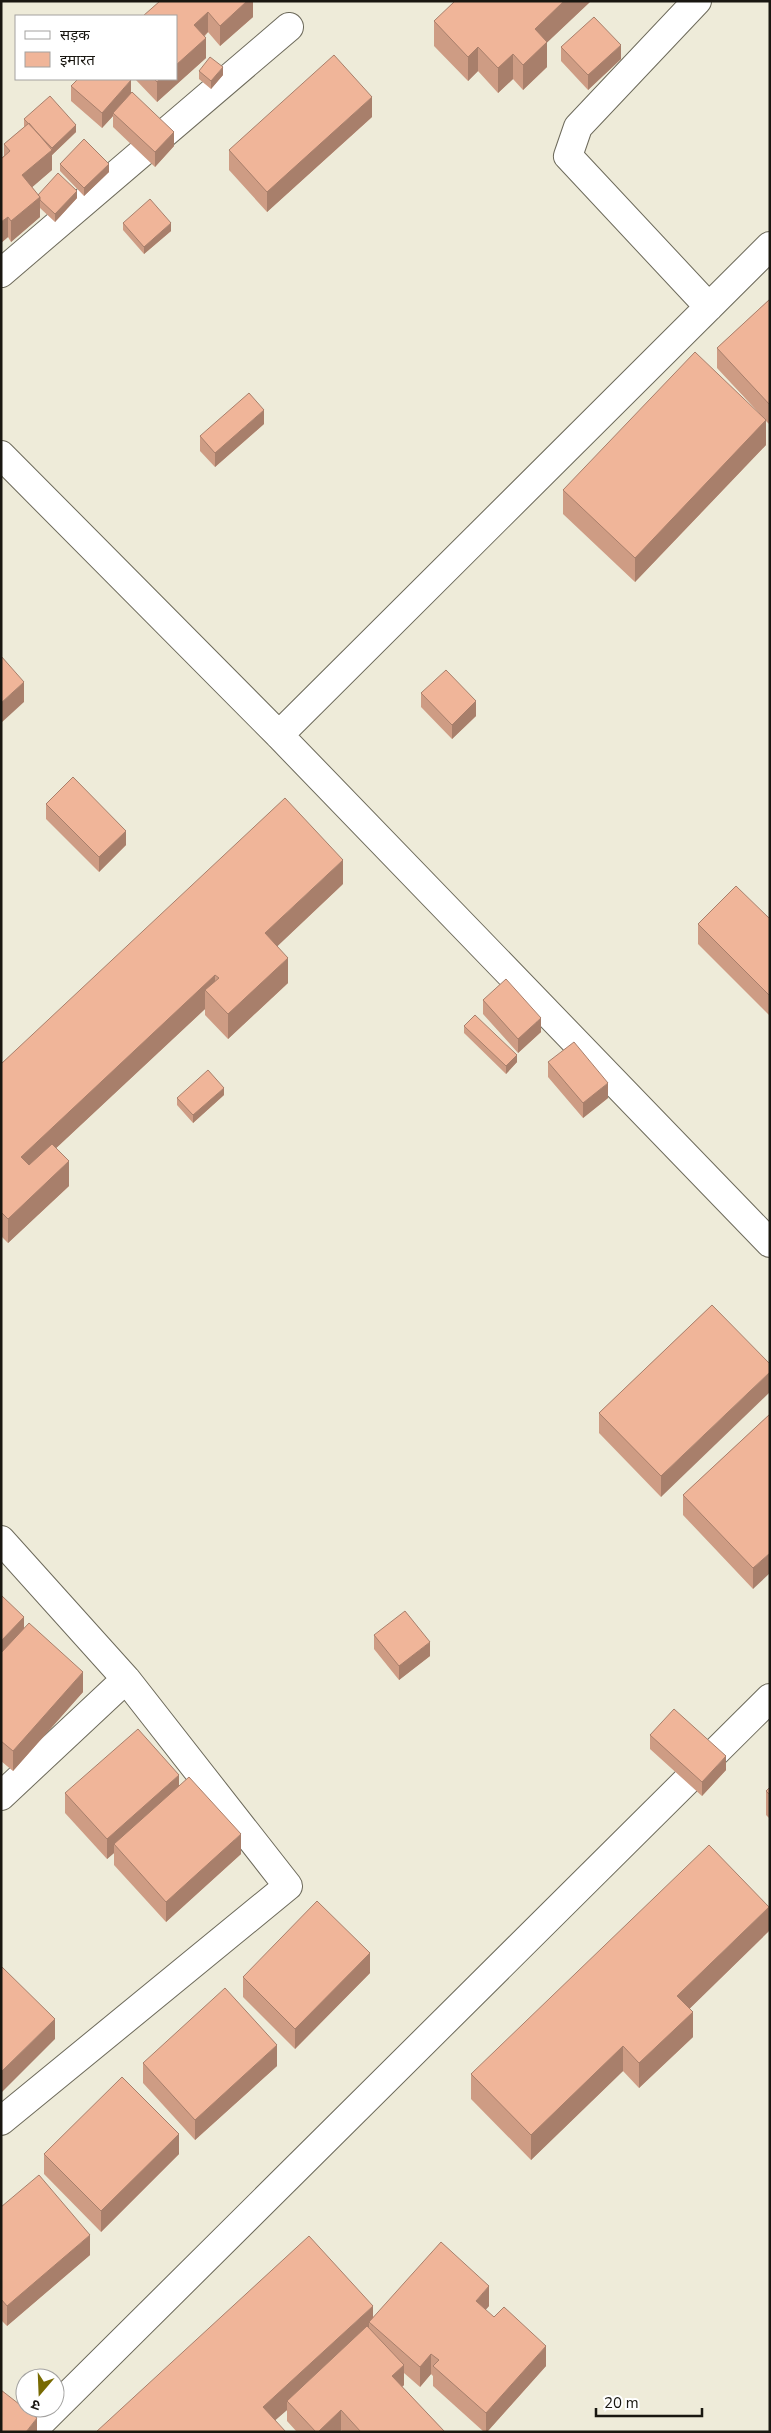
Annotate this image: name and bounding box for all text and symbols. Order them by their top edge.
legend [15,15,178,80]
text: सड़क [60,25,90,45]
text: इमारत [60,50,95,70]
north arrow [15,2368,65,2418]
scale bar [596,2386,702,2418]
text: 20 m [604,2393,639,2413]
text: उ [28,2394,43,2415]

